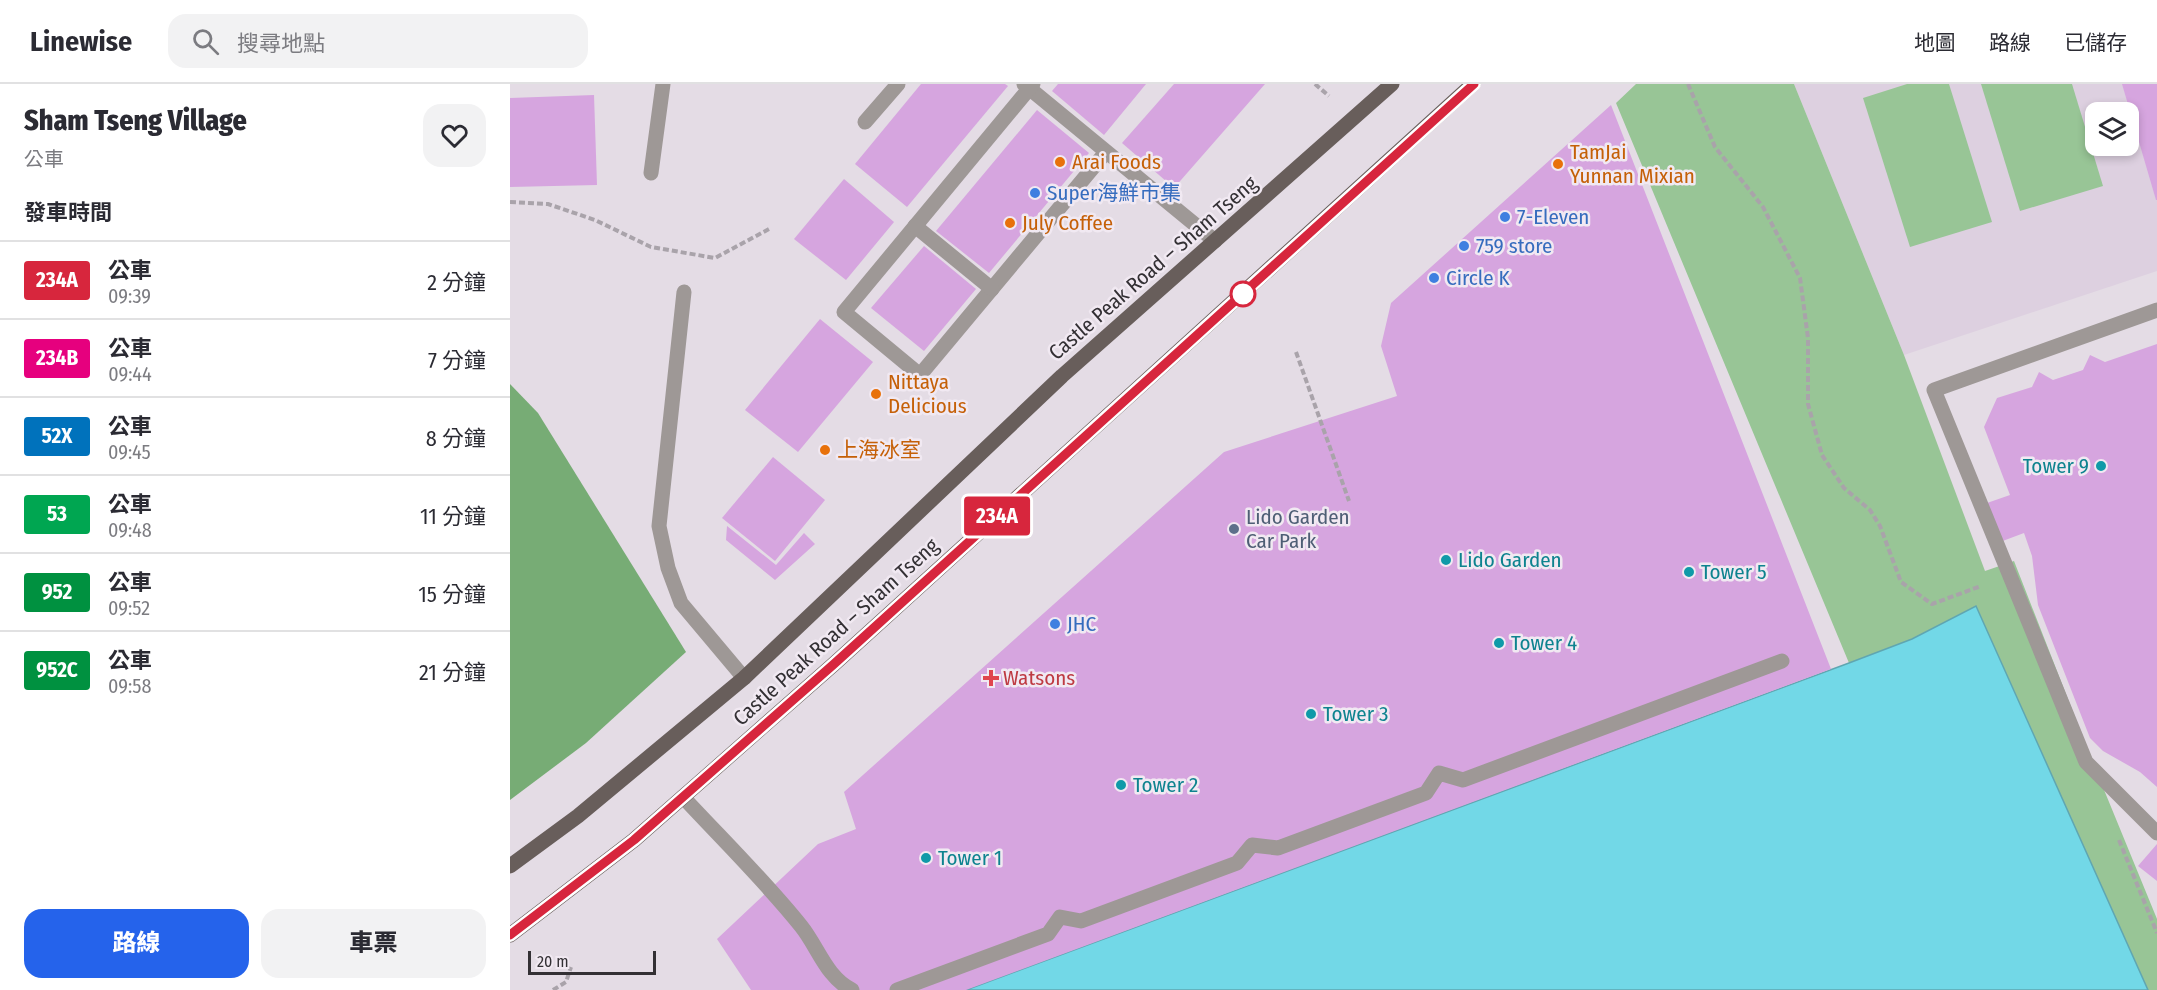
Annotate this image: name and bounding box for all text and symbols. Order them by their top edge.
search box [168,14,588,68]
text: Linewise [30,25,132,58]
icon: search [189,25,222,58]
text: 搜尋地點 [237,30,325,57]
text: 地圖 [1914,30,1956,56]
text: 路線 [1989,30,2031,56]
text: 已儲存 [2064,30,2127,56]
map controls [2085,102,2139,156]
button: layers [2085,102,2139,156]
text: Sham Tseng Village [24,104,247,137]
button: heart [423,104,486,167]
place label: TamJai Yunnan Mixian [1570,139,1695,189]
text: 公車 [24,147,64,171]
place label: Arai Foods [1072,149,1161,175]
marker: Arai Foods [1053,155,1067,169]
marker: TamJai Yunnan Mixian [1551,157,1565,171]
street label: Castle Peak Road – Sham Tseng [1043,170,1263,366]
place label: Super海鮮市集 [1047,180,1181,206]
marker: Super海鮮市集 [1028,186,1042,200]
text: 發車時間 [24,199,112,226]
place label: 7-Eleven [1517,204,1589,230]
place label: July Coffee [1022,210,1113,236]
marker: 7-Eleven [1498,210,1512,224]
marker: July Coffee [1003,216,1017,230]
place label: 759 store [1476,233,1552,259]
marker: 759 store [1457,239,1471,253]
text: 公車 [108,257,152,284]
place label: Circle K [1446,265,1510,291]
text: 234A [36,267,78,293]
text: 2 分鐘 [427,269,486,296]
marker: Circle K [1427,271,1441,285]
unlabelled marker [1230,281,1256,307]
text: 09:39 [108,284,151,308]
text: 公車 [108,335,152,362]
text: 234B [36,345,78,371]
text: 7 分鐘 [428,347,486,374]
text: 09:44 [108,362,152,386]
place label: Nittaya Delicious [888,369,967,419]
marker: Nittaya Delicious [869,387,883,401]
text: 公車 [108,413,152,440]
text: 52X [42,423,72,449]
text: 8 分鐘 [426,425,486,452]
place label: 上海冰室 [837,437,921,463]
text: 09:45 [108,440,151,464]
marker: 上海冰室 [818,443,832,457]
place label: Tower 9 [2023,453,2089,479]
marker: Tower 9 [2094,459,2108,473]
text: 公車 [108,491,152,518]
line badge: 234A [955,496,1039,536]
text: 53 [47,501,67,527]
text: 11 分鐘 [420,503,486,530]
text: 234A [976,503,1018,529]
place label: Lido Garden Car Park [1246,504,1350,554]
text: 09:48 [108,518,152,542]
marker: Lido Garden Car Park [1227,522,1241,536]
street label: Castle Peak Road – Sham Tseng [728,533,944,731]
place label: Lido Garden [1458,547,1562,573]
marker: Lido Garden [1439,553,1453,567]
place label: Tower 5 [1701,559,1767,585]
marker: Tower 5 [1682,565,1696,579]
text: 公車 [108,569,152,596]
text: 952 [42,579,72,605]
text: 15 分鐘 [418,581,486,608]
text: 09:52 [108,596,150,620]
place label: JHC [1067,611,1096,637]
marker: JHC [1048,617,1062,631]
place label: Tower 4 [1511,630,1577,656]
marker: Tower 4 [1492,636,1506,650]
text: 公車 [108,647,152,674]
text: 952C [36,657,78,683]
text: 21 分鐘 [419,659,486,686]
place label: Watsons [1003,665,1075,691]
marker: Watsons [984,671,998,685]
text: 09:58 [108,674,151,698]
place label: Tower 3 [1323,701,1388,727]
marker: Tower 3 [1304,707,1318,721]
place label: Tower 2 [1133,772,1198,798]
marker: Tower 2 [1114,778,1128,792]
place label: Tower 1 [938,845,1002,871]
marker: Tower 1 [919,851,933,865]
button: 路線 [24,909,249,978]
button: 車票 [261,909,486,978]
scale bar [528,948,656,976]
text: 20 m [537,952,568,971]

